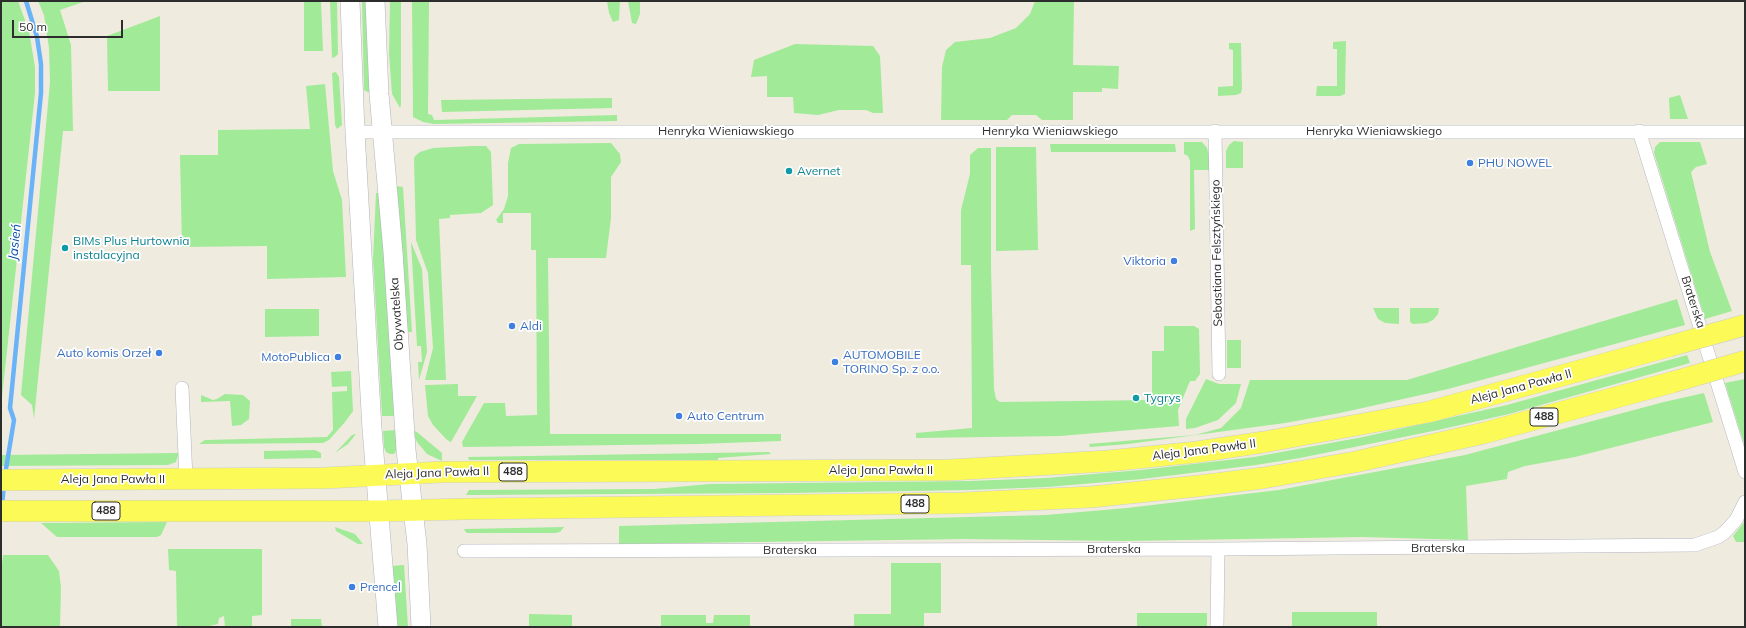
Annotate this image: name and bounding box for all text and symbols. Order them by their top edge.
scale bar [14,12,125,38]
text: 50 m [19,19,47,34]
street label: Henryka Wieniawskiego [658,124,794,138]
street label: Henryka Wieniawskiego [982,124,1118,138]
street label: Henryka Wieniawskiego [1306,124,1442,138]
place label: PHU NOWEL [1478,156,1552,170]
marker: PHU NOWEL [1465,158,1475,168]
place label: Avernet [797,164,840,178]
marker: Avernet [784,166,794,176]
street label: Sebastiana Felsztyńskiego [1209,179,1225,327]
water label: Jasień [5,223,25,261]
place label: BIMs Plus Hurtownia instalacyjna [73,234,190,262]
marker: BIMs Plus Hurtownia instalacyjna [60,243,70,253]
place label: Viktoria [1123,254,1166,268]
marker: Viktoria [1169,256,1179,266]
street label: Braterska [1678,274,1708,330]
street label: Obywatelska [387,277,407,351]
place label: Aldi [520,319,542,333]
marker: Aldi [507,321,517,331]
place label: Auto komis Orzeł [57,346,151,360]
marker: Auto komis Orzeł [154,348,164,358]
place label: AUTOMOBILE TORINO Sp. z o.o. [843,348,940,376]
place label: MotoPublica [261,350,330,364]
marker: MotoPublica [333,352,343,362]
marker: AUTOMOBILE TORINO Sp. z o.o. [830,357,840,367]
street label: Aleja Jana Pawła II [1469,367,1573,407]
place label: Tygrys [1144,391,1181,405]
marker: Tygrys [1131,393,1141,403]
road number: 488 [1530,408,1558,426]
place label: Auto Centrum [687,409,764,423]
marker: Auto Centrum [674,411,684,421]
street label: Aleja Jana Pawła II [1151,436,1257,464]
road number: 488 [499,463,527,481]
street label: Aleja Jana Pawła II [829,463,933,477]
street label: Aleja Jana Pawła II [385,464,489,482]
street label: Aleja Jana Pawła II [61,472,165,486]
road number: 488 [901,495,929,513]
road number: 488 [92,502,120,520]
street label: Braterska [1411,541,1465,555]
street label: Braterska [1087,542,1141,556]
street label: Braterska [763,543,817,557]
place label: Prencel [360,580,401,594]
marker: Prencel [347,582,357,592]

